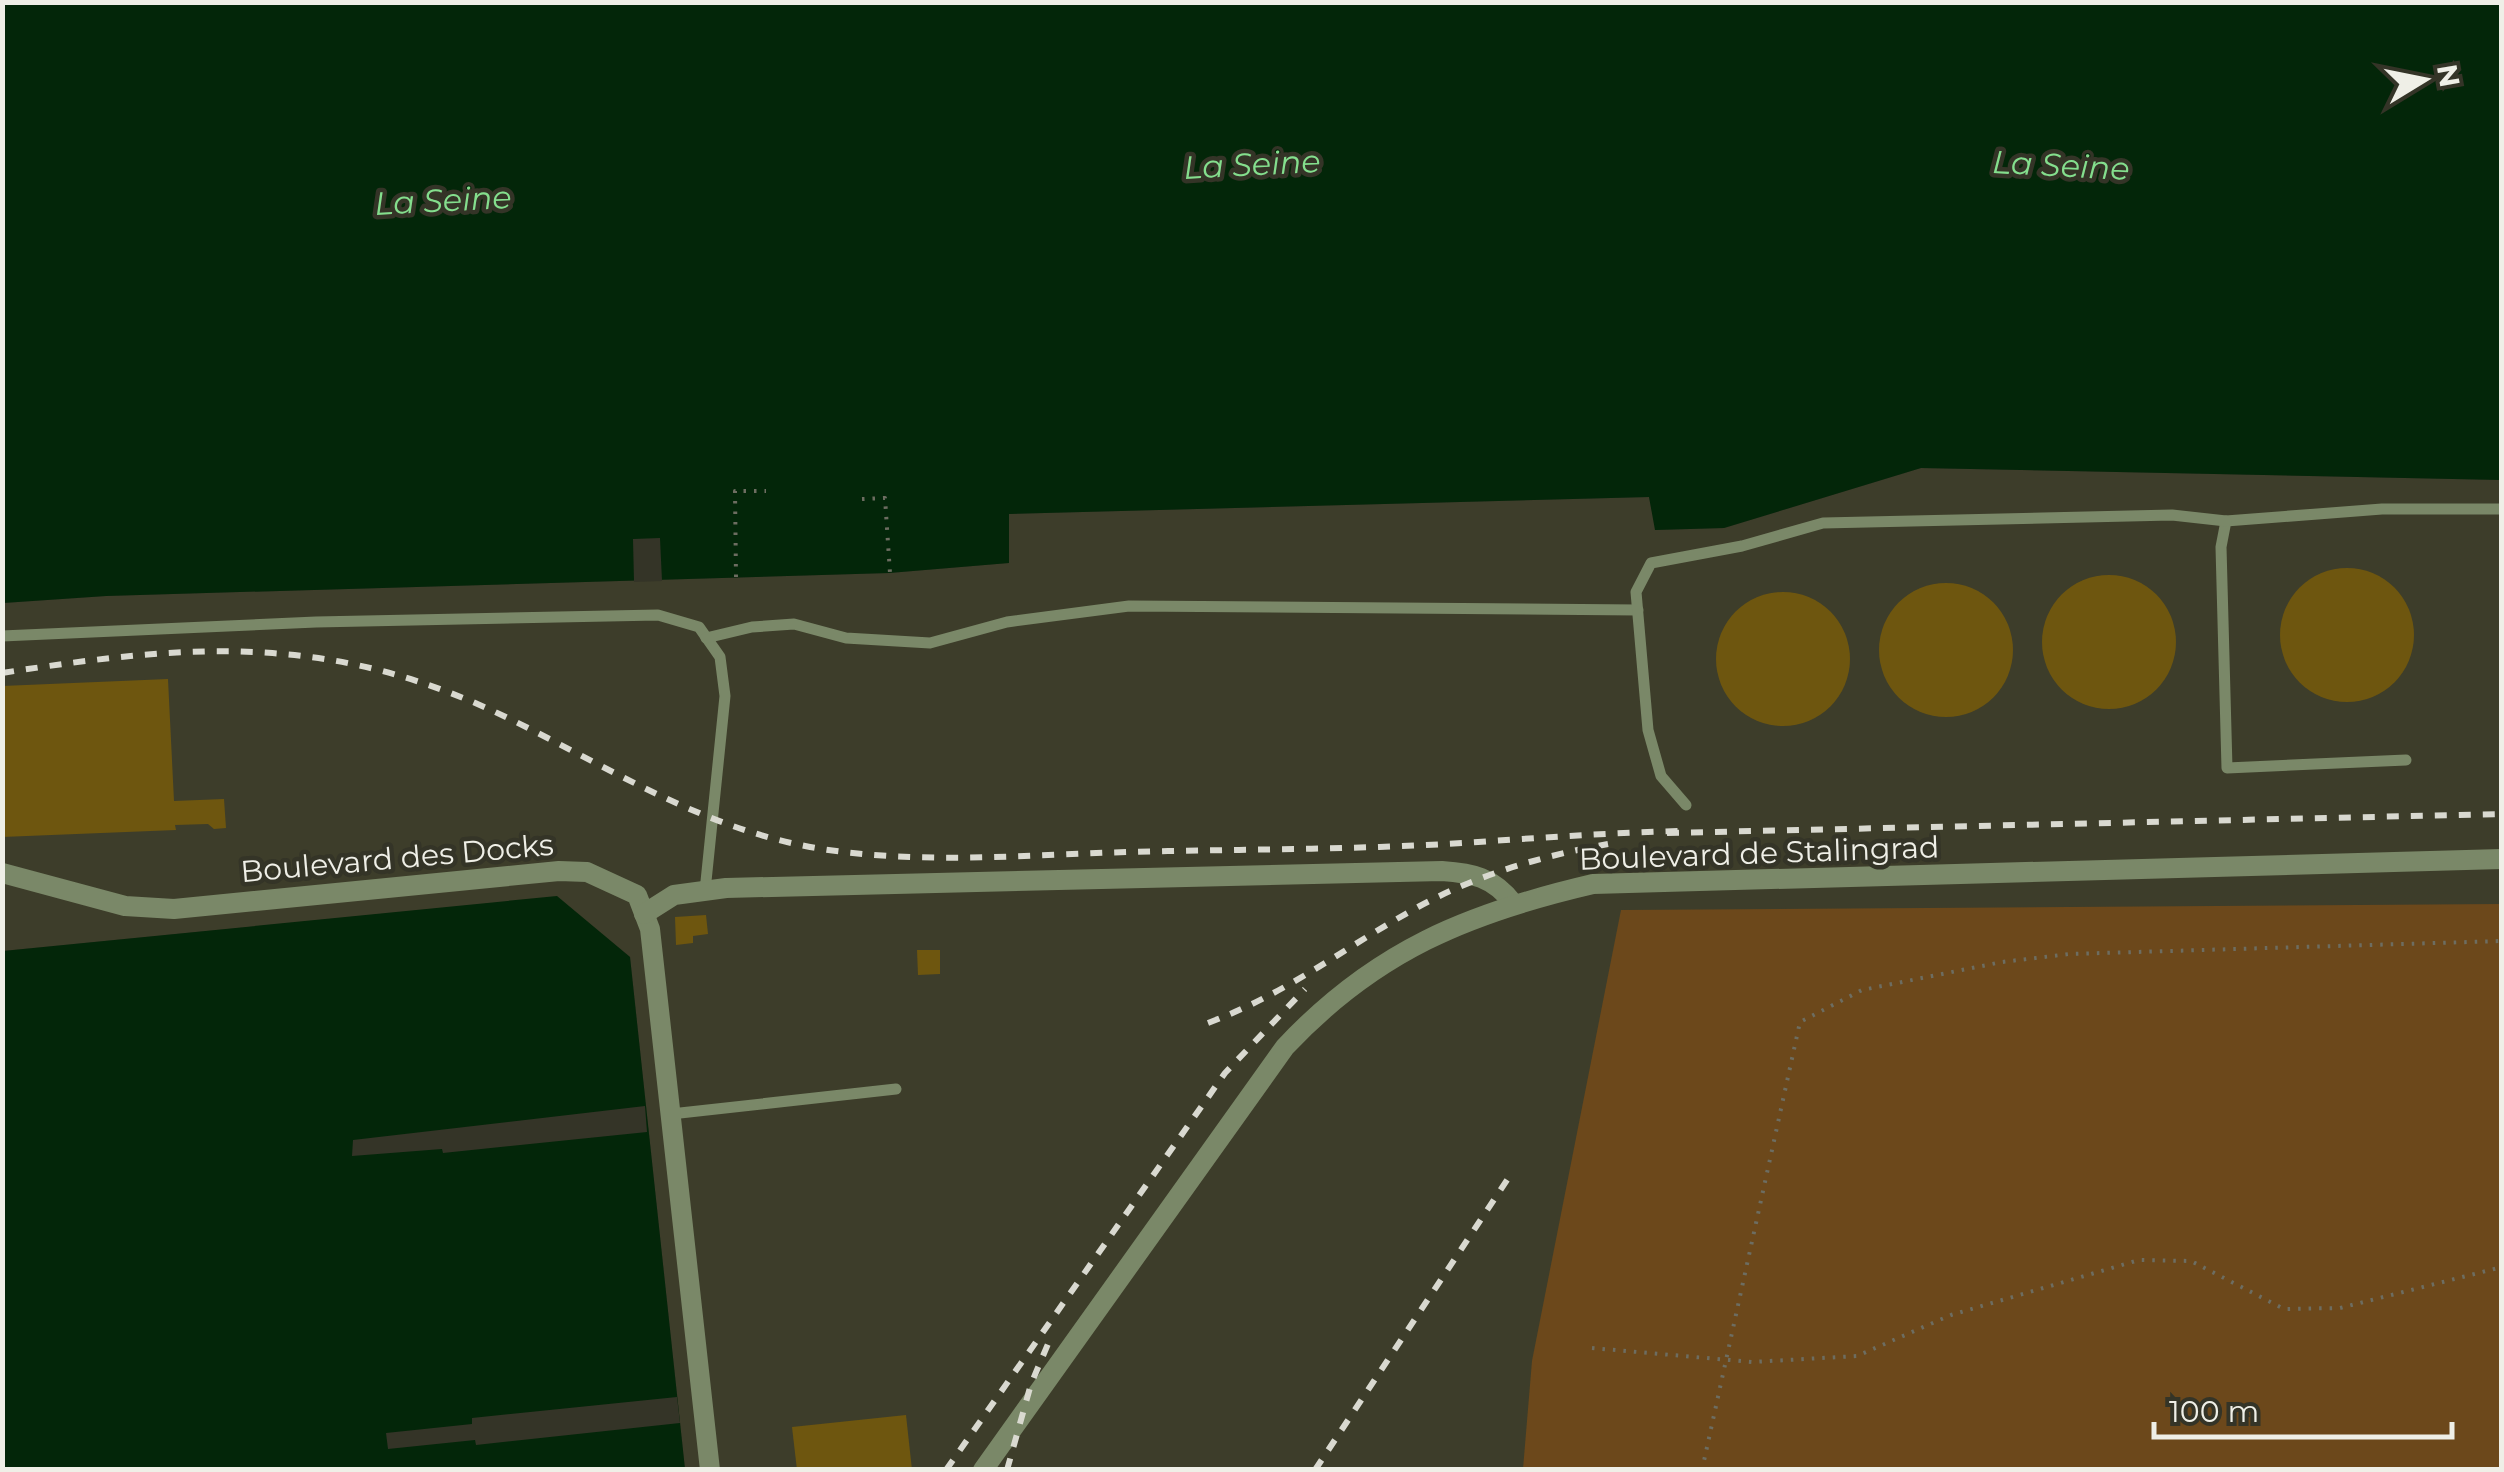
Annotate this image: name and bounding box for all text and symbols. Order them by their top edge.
north arrow [2374,30,2474,130]
text: N [2430,62,2467,90]
water label: La Seine [1182,141,1322,187]
water label: La Seine [1991,142,2131,188]
water label: La Seine [373,177,513,223]
street label: Boulevard des Docks [239,826,555,890]
street label: Boulevard de Stalingrad [1578,828,1940,878]
scale bar [2154,1377,2452,1439]
text: 100 m [2169,1393,2259,1430]

